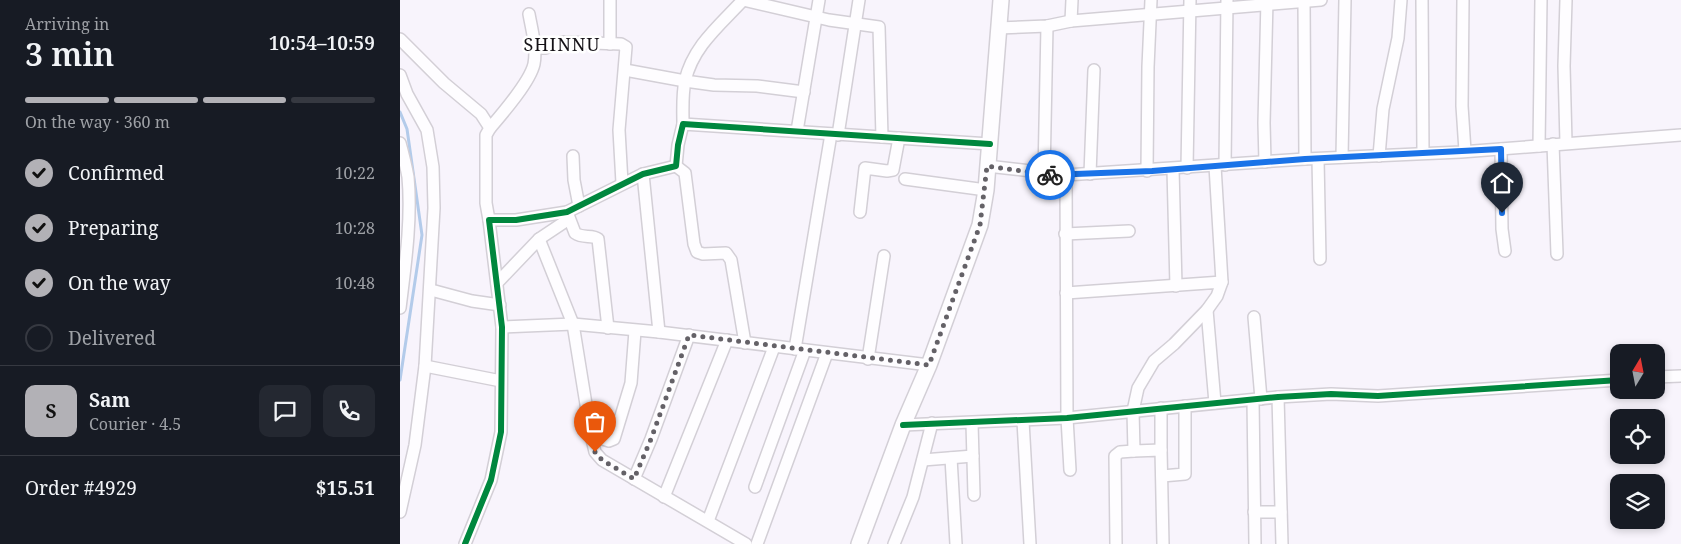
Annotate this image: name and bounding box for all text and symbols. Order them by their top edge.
text: Arriving in [25,13,109,35]
text: 10:54–10:59 [269,30,375,56]
text: 3 min [25,32,114,75]
district label: SHINNU [523,32,601,56]
text: On the way · 360 m [25,111,170,133]
courier [1025,150,1075,200]
icon: check [25,159,53,187]
text: Confirmed [68,160,164,186]
icon: bike [1036,161,1064,189]
text: 10:22 [335,162,375,184]
pin [1481,162,1523,213]
icon: home [1488,169,1516,197]
icon: check [25,214,53,242]
text: Preparing [68,215,158,241]
text: 10:28 [335,217,375,239]
icon: check [25,269,53,297]
text: On the way [68,270,171,296]
text: 10:48 [335,272,375,294]
text: Delivered [68,325,156,351]
north arrow [1610,344,1665,399]
map controls [1610,344,1665,529]
button: chat [259,385,311,437]
button: phone [323,385,375,437]
text: Sam [89,387,130,413]
text: S [45,398,57,424]
pin [574,401,616,452]
icon: bag [581,408,609,436]
button: locate [1610,409,1665,464]
text: Courier · 4.5 [89,413,181,435]
button: layers [1610,474,1665,529]
text: Order #4929 [25,475,137,501]
text: $15.51 [316,475,375,501]

